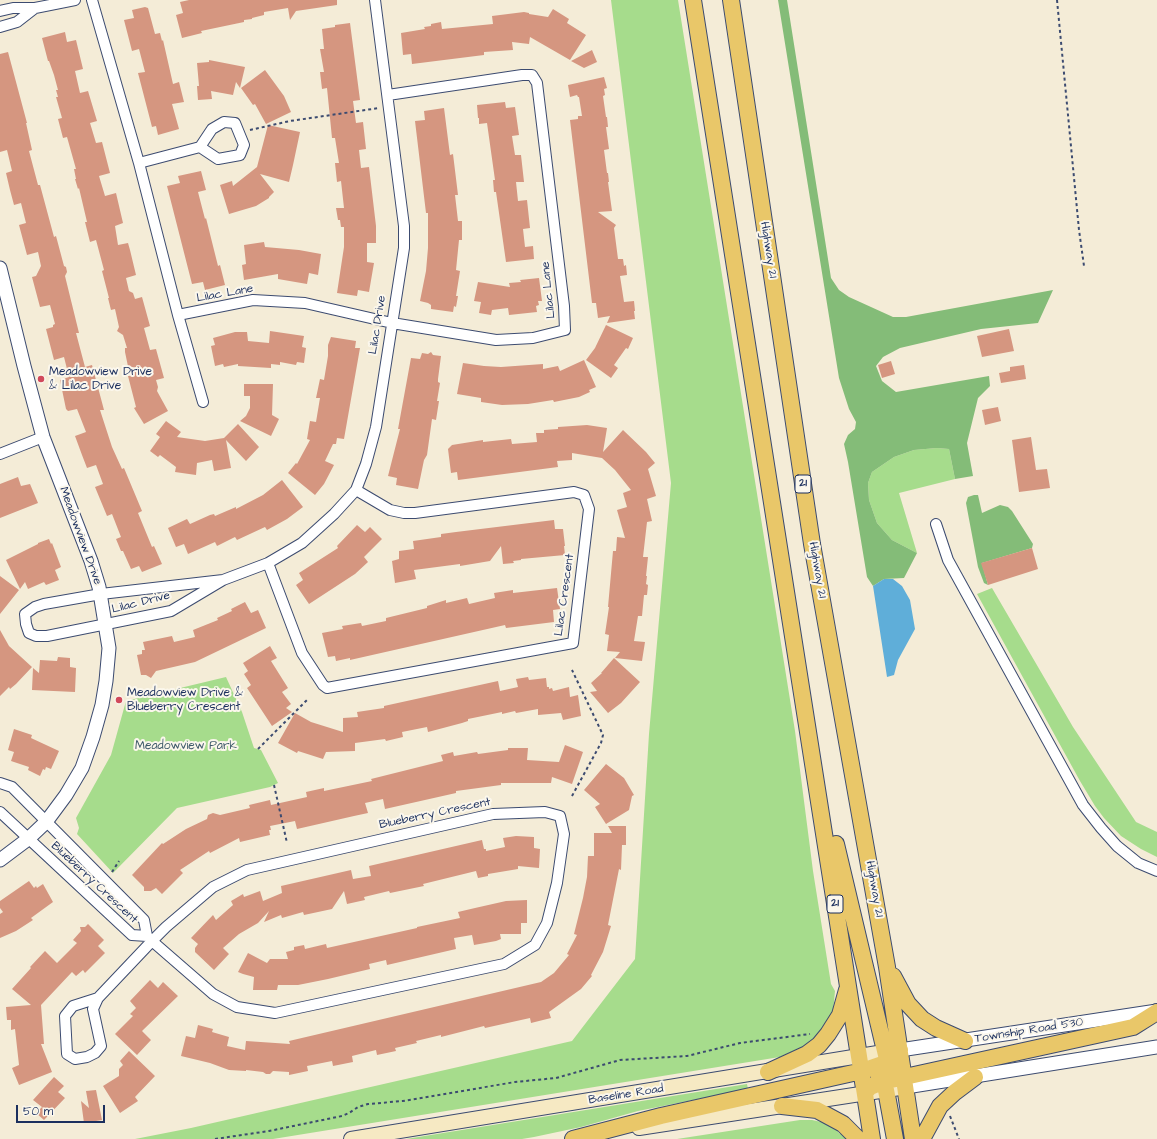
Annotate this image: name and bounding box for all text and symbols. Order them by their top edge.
street label: Highway 21 [756,221,780,279]
street label: Lilac Lane [539,261,559,319]
street label: Lilac Lane [195,282,255,306]
street label: Lilac Drive [366,295,390,355]
place label: Meadowview Drive & Lilac Drive [49,365,152,393]
marker: Meadowview Drive & Lilac Drive [36,374,46,384]
road number: 21 [795,475,811,493]
street label: Meadowview Drive [56,485,104,587]
street label: Highway 21 [805,541,829,599]
street label: Lilac Crescent [552,553,578,637]
street label: Lilac Drive [110,589,172,617]
place label: Meadowview Drive & Blueberry Crescent [127,686,243,714]
marker: Meadowview Drive & Blueberry Crescent [114,695,124,705]
park label: Meadowview Park [135,739,237,753]
street label: Blueberry Crescent [378,795,492,833]
street label: Blueberry Crescent [48,839,140,927]
street label: Highway 21 [862,860,886,918]
road number: 21 [827,895,843,913]
street label: Township Road 530 [974,1015,1084,1047]
street label: Baseline Road [587,1082,665,1108]
scale bar [18,1097,107,1123]
text: 50 m [23,1103,53,1120]

